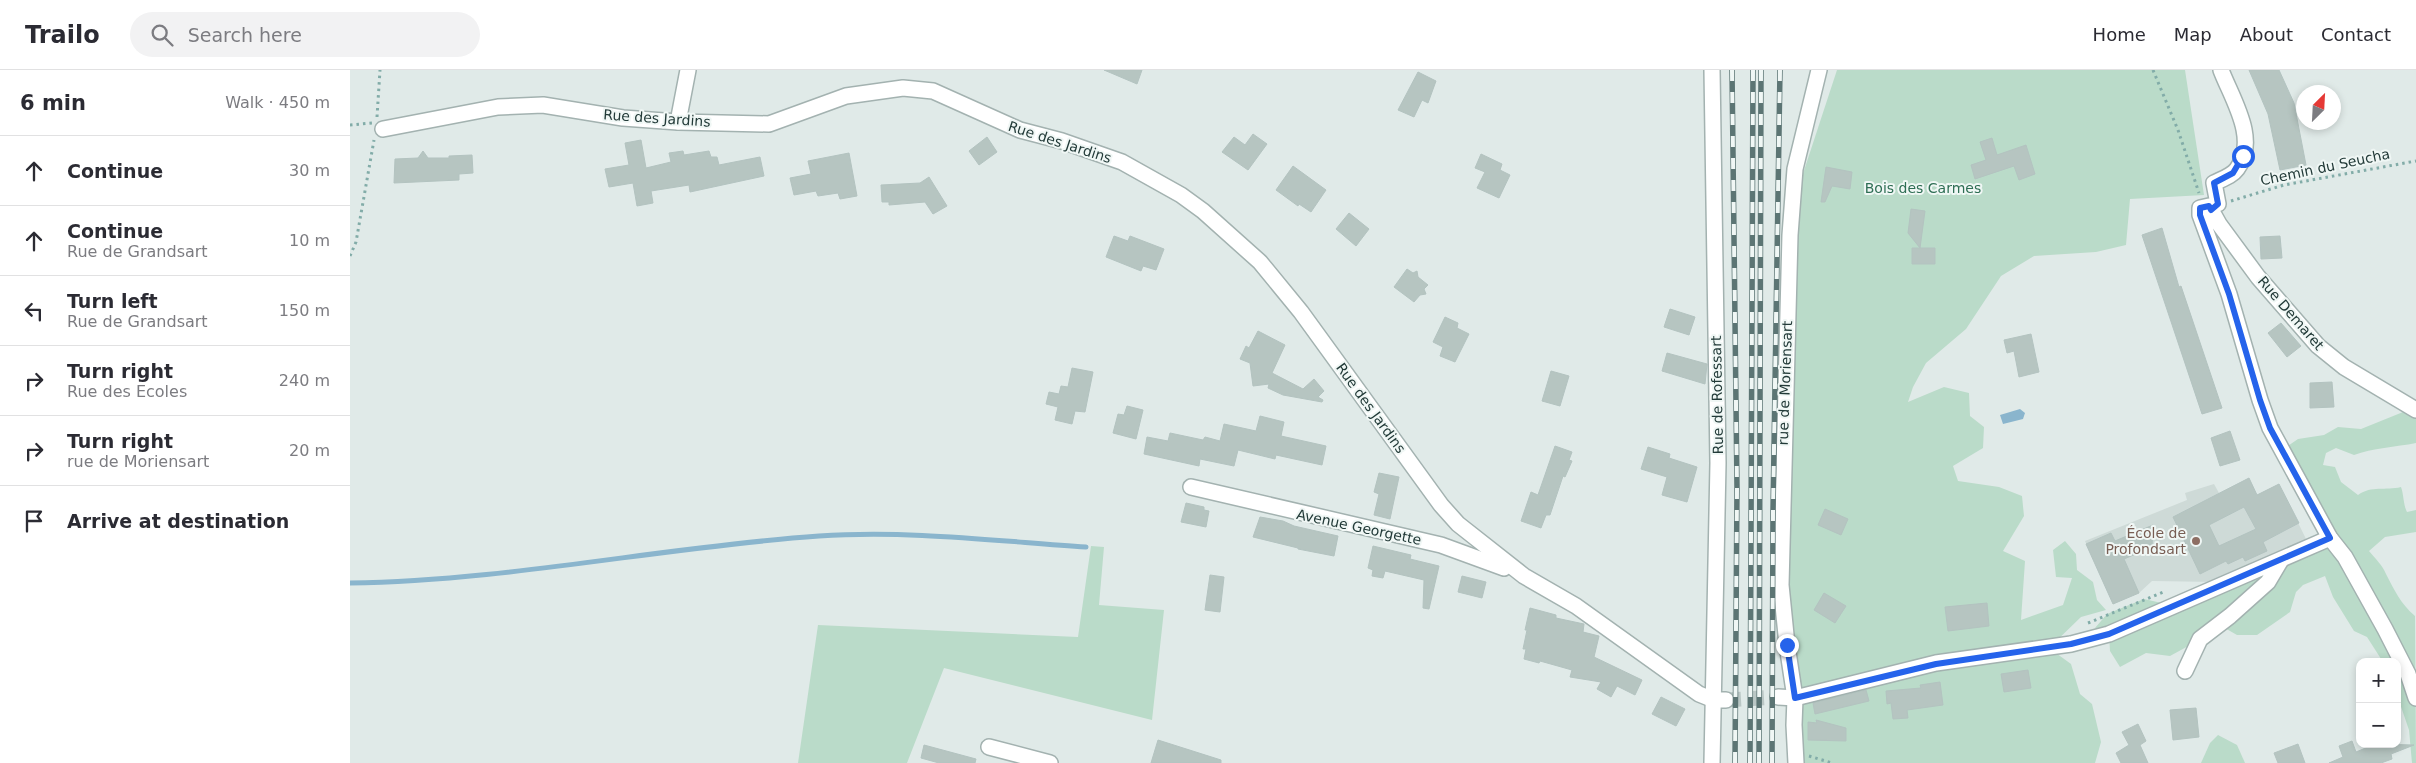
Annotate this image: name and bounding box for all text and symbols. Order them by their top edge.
search box [130,12,480,57]
text: Trailo [25,21,100,49]
icon: search [148,21,176,49]
text: Search here [188,24,302,46]
text: Home [2093,24,2146,45]
text: Map [2174,24,2212,45]
text: About [2240,24,2293,45]
text: Contact [2321,24,2391,45]
north arrow [2296,85,2341,130]
text: 6 min [20,91,86,115]
text: Walk · 450 m [225,93,330,112]
street label: Rue des Jardins [603,106,711,130]
street label: Rue des Jardins [1006,118,1114,166]
route start [2232,145,2255,168]
street label: Chemin du Seucha [2259,145,2391,189]
icon: ahead [20,157,48,185]
text: Continue [67,160,163,182]
text: 30 m [289,161,330,180]
park label: Bois des Carmes [1865,180,1981,196]
text: Continue [67,220,163,242]
icon: ahead [20,227,48,255]
text: 10 m [289,231,330,250]
text: Rue de Grandsart [67,242,208,261]
street label: Rue Demaret [2255,273,2328,353]
text: Turn left [67,290,158,312]
icon: left [20,297,48,325]
text: 150 m [279,301,330,320]
text: Rue de Grandsart [67,312,208,331]
street label: rue de Moriensart [1775,320,1795,446]
street label: Rue de Rofessart [1708,335,1726,454]
text: Turn right [67,360,173,382]
street label: Rue des Jardins [1333,360,1409,456]
icon: right [20,367,48,395]
text: 240 m [279,371,330,390]
text: Rue des Ecoles [67,382,187,401]
text: Turn right [67,430,173,452]
icon: right [20,437,48,465]
text: 20 m [289,441,330,460]
text: rue de Moriensart [67,452,209,471]
street label: Avenue Georgette [1295,506,1423,548]
icon: arrive [20,507,48,535]
text: Arrive at destination [67,510,289,532]
place label: École de Profondsart [2105,525,2186,557]
marker: École de Profondsart [2190,535,2202,547]
route end [1776,634,1799,657]
map controls [2356,658,2401,748]
button: + [2356,658,2401,703]
button: − [2356,703,2401,748]

